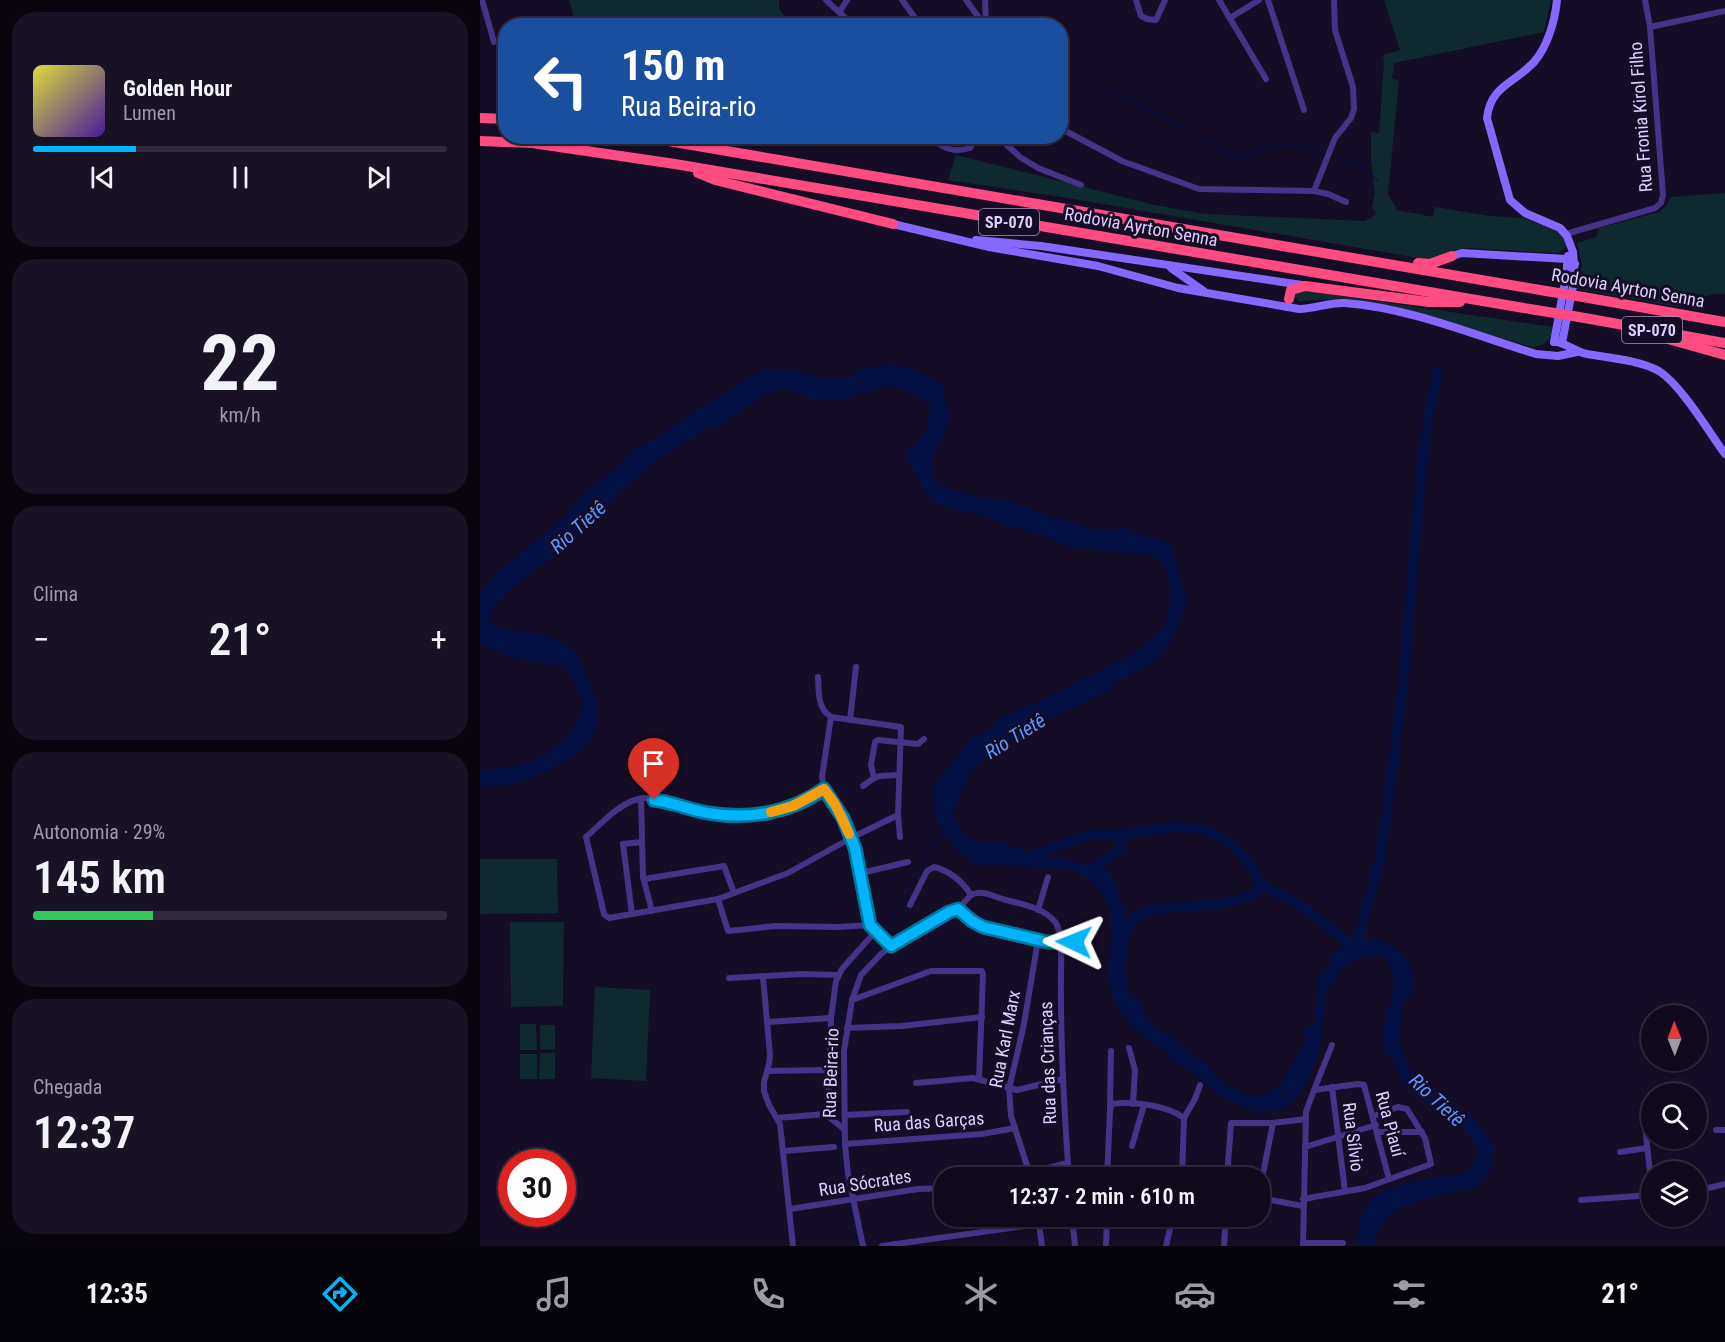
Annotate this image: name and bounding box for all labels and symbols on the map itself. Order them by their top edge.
street label: Rua Fronia Kirol Filho [1625,41,1656,193]
street label: Rodovia Ayrton Senna [1063,203,1219,250]
road number: SP-070 [979,209,1039,235]
street label: Rodovia Ayrton Senna [1550,264,1706,311]
road number: SP-070 [1622,317,1682,343]
water label: Rio Tietê [545,496,611,558]
water label: Rio Tietê [980,708,1050,764]
pin [628,738,679,800]
position arrow [1042,910,1106,974]
street label: Rua Karl Marx [985,988,1024,1089]
street label: Rua das Crianças [1035,1001,1060,1125]
north arrow [1641,1005,1707,1071]
street label: Rua Beira-rio [818,1028,843,1118]
water label: Rio Tietê [1404,1068,1470,1132]
street label: Rua Piauí [1372,1089,1409,1160]
street label: Rua Sílvio [1339,1101,1368,1173]
street label: Rua das Garças [873,1107,985,1136]
speed limit sign: 30 [498,1149,576,1227]
street label: Rua Sócrates [817,1165,913,1200]

